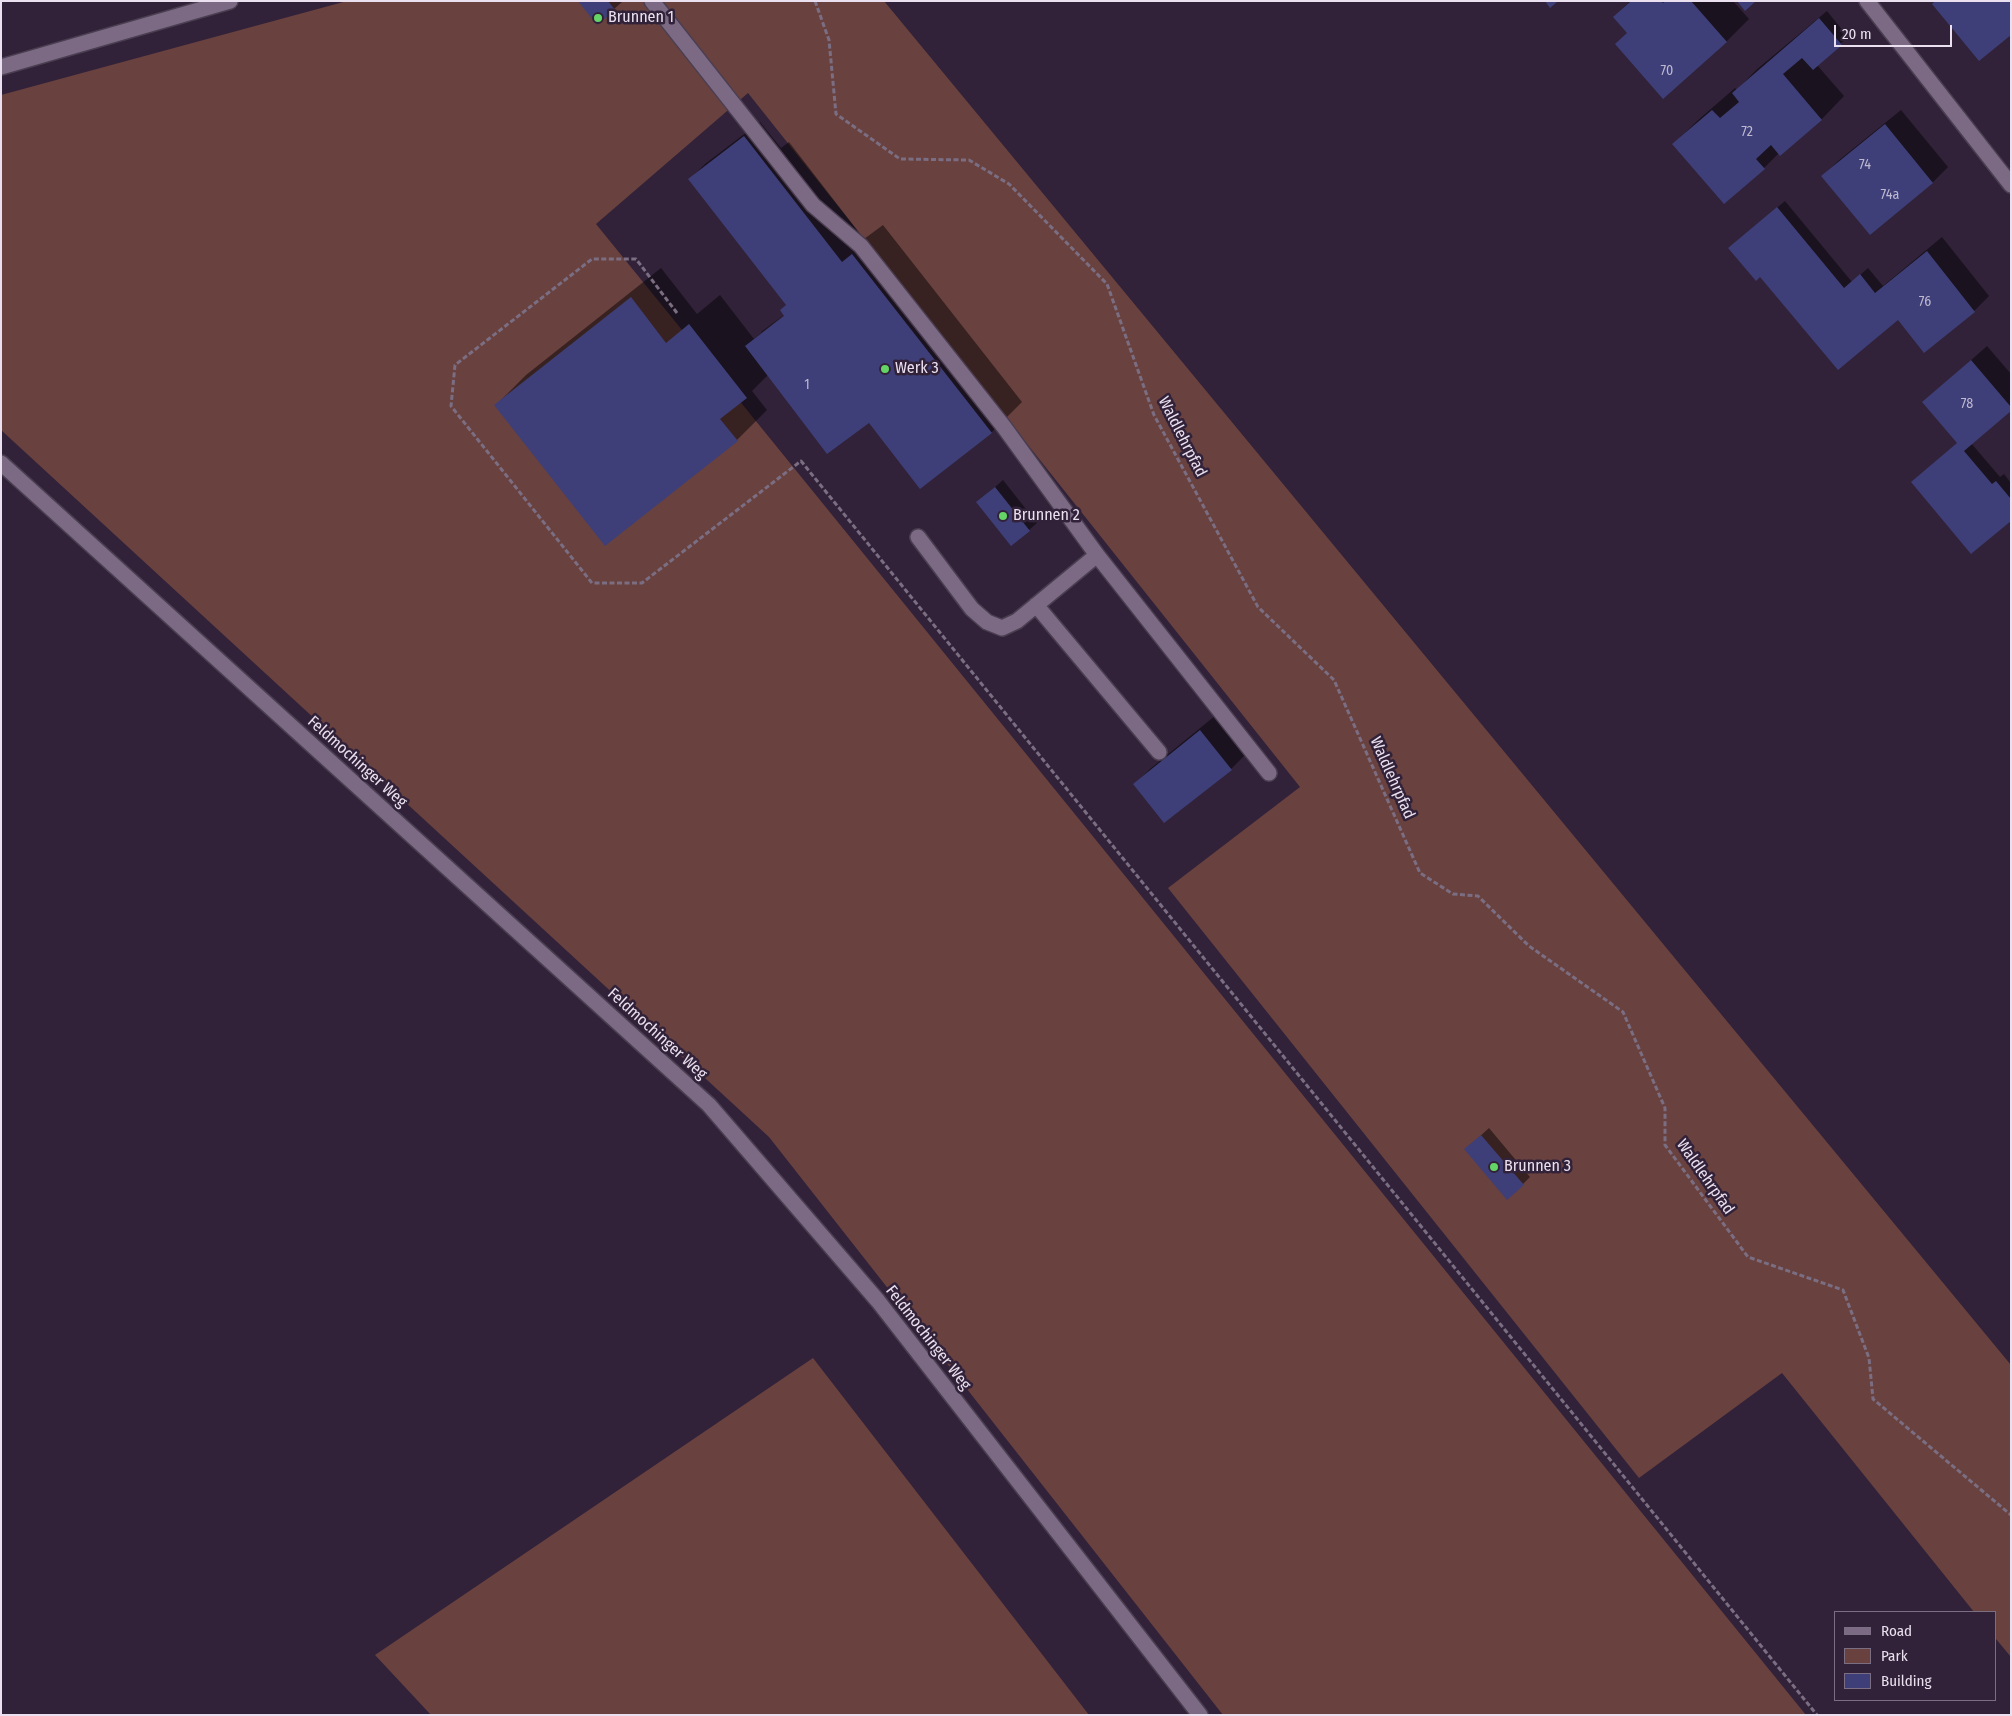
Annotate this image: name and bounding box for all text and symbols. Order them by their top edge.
place label: Brunnen 1 [608,8,674,28]
marker: Brunnen 1 [592,12,604,24]
scale bar [1837,15,1954,47]
text: 20 m [1842,25,1872,43]
house number: 70 [1661,63,1673,79]
house number: 72 [1741,124,1753,140]
house number: 74 [1859,157,1871,173]
house number: 74a [1881,187,1899,203]
house number: 76 [1919,294,1931,310]
place label: Werk 3 [895,359,939,379]
marker: Werk 3 [879,363,891,375]
house number: 1 [804,377,810,393]
street label: Waldlehrpfad [1154,394,1210,480]
house number: 78 [1961,396,1973,412]
place label: Brunnen 2 [1013,506,1080,526]
marker: Brunnen 2 [997,510,1009,522]
street label: Feldmochinger Weg [303,712,411,812]
street label: Waldlehrpfad [1365,734,1419,822]
street label: Feldmochinger Weg [603,984,711,1084]
street label: Waldlehrpfad [1672,1136,1738,1218]
place label: Brunnen 3 [1504,1157,1571,1177]
marker: Brunnen 3 [1488,1161,1500,1173]
street label: Feldmochinger Weg [881,1282,975,1394]
legend [1834,1611,1997,1701]
text: Road [1881,1622,1912,1640]
text: Park [1881,1647,1908,1665]
text: Building [1881,1672,1932,1690]

